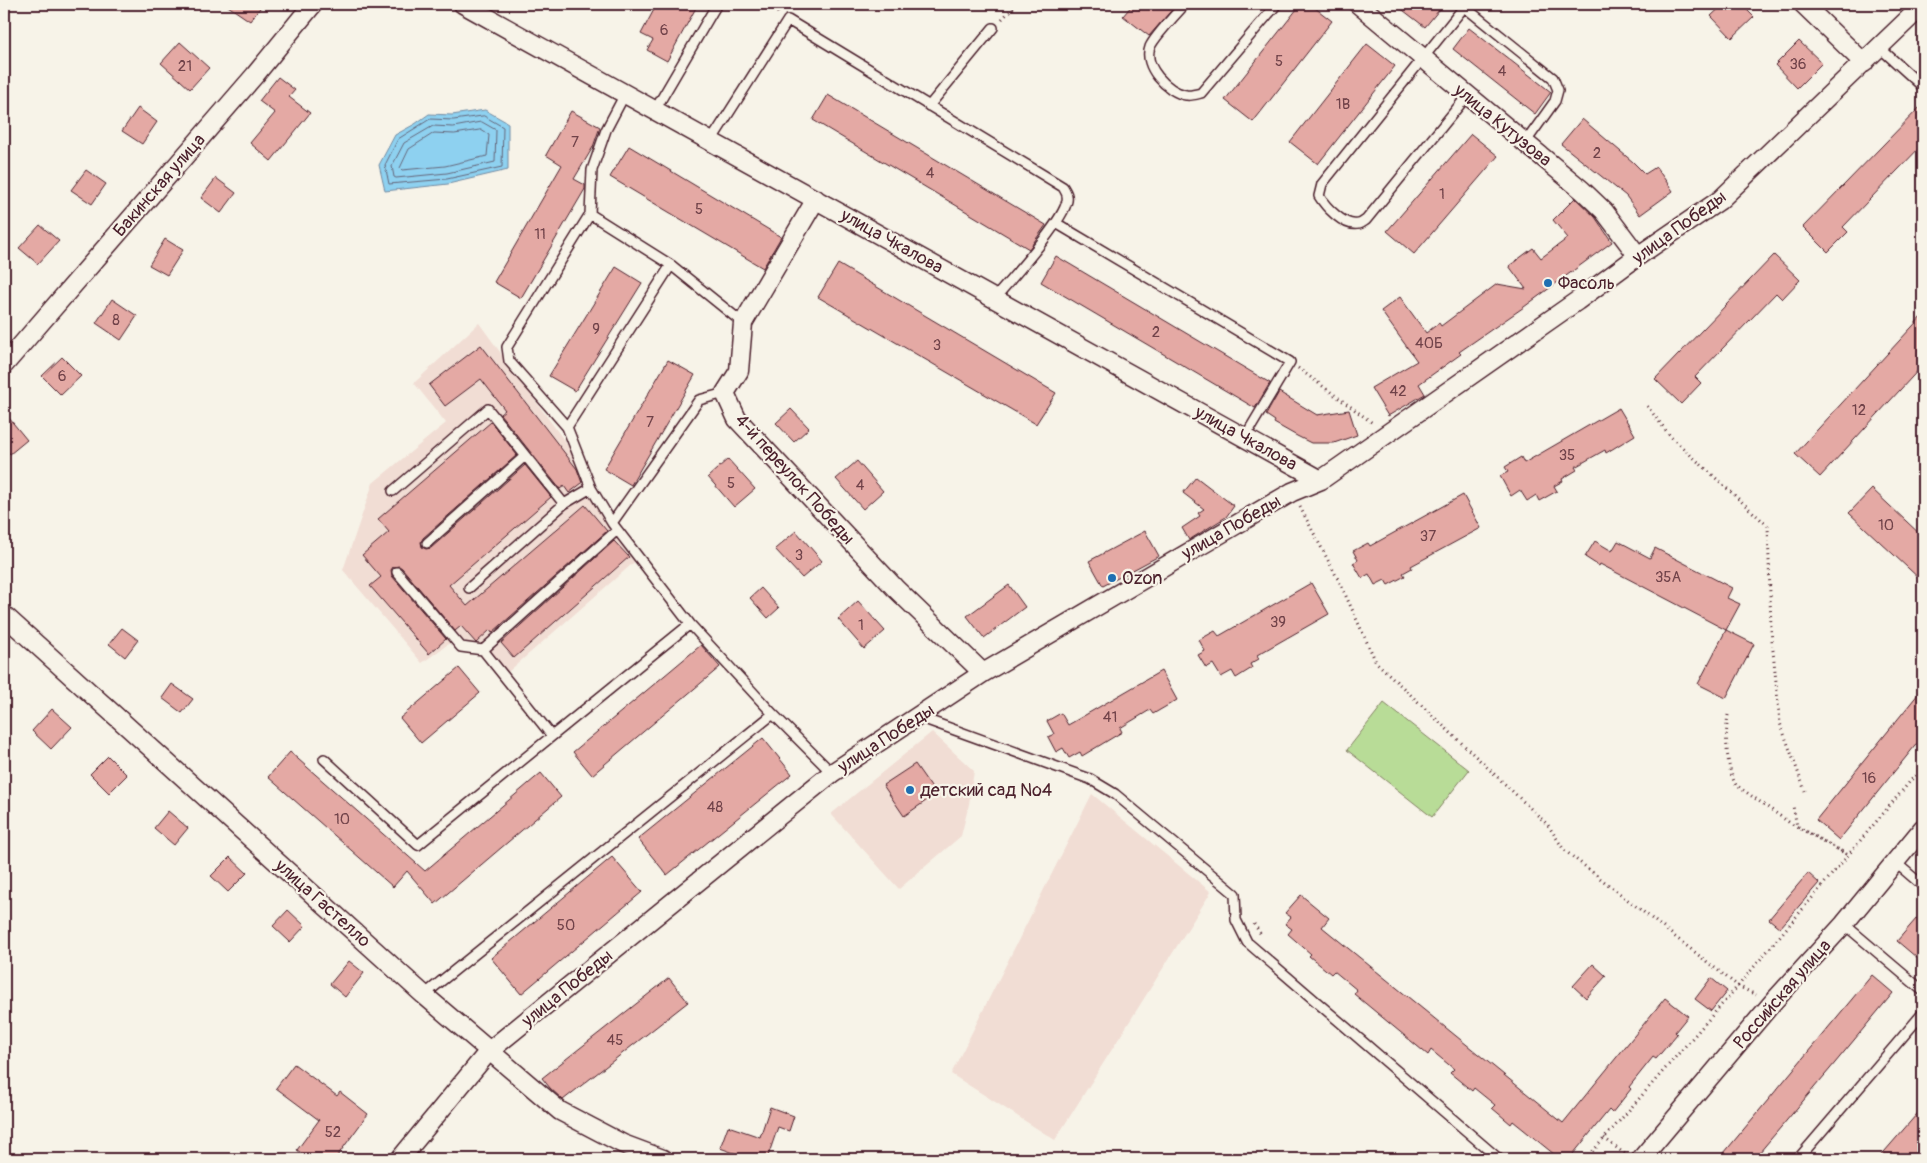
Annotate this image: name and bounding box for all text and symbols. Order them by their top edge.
house number: 6 [660,21,668,40]
house number: 5 [1275,52,1283,71]
house number: 36 [1789,55,1807,74]
house number: 21 [178,57,192,76]
house number: 4 [1498,62,1507,81]
street label: улица Кутузова [1448,78,1556,172]
house number: 1В [1336,95,1350,114]
street label: Бакинская улица [108,129,211,242]
house number: 7 [571,133,579,152]
house number: 2 [1593,144,1601,163]
house number: 4 [926,164,935,183]
house number: 1 [1439,185,1445,204]
street label: улица Победы [1627,186,1731,270]
house number: 5 [695,200,703,219]
street label: улица Чкалова [836,203,947,279]
house number: 11 [534,225,546,244]
place label: Фасоль [1558,272,1615,295]
marker: Фасоль [1542,277,1554,289]
house number: 8 [112,311,120,330]
house number: 9 [592,320,600,339]
house number: 2 [1152,323,1160,342]
house number: 40Б [1415,334,1443,353]
house number: 3 [933,336,941,355]
house number: 6 [58,367,66,386]
house number: 42 [1389,382,1407,401]
street label: улица Чкалова [1190,400,1301,476]
house number: 12 [1852,401,1866,420]
street label: 4-й переулок Победы [731,409,859,549]
house number: 7 [646,413,654,432]
house number: 35 [1559,446,1575,465]
house number: 5 [727,474,735,493]
house number: 4 [856,476,864,494]
street label: улица Победы [1177,490,1285,566]
house number: 10 [1878,516,1894,535]
house number: 37 [1420,527,1436,546]
house number: 3 [795,546,803,565]
place label: Ozon [1122,567,1162,590]
house number: 35А [1655,568,1681,587]
marker: Ozon [1106,572,1118,584]
house number: 39 [1270,613,1286,632]
house number: 1 [858,616,864,635]
street label: улица Победы [833,699,939,779]
house number: 41 [1103,708,1117,727]
house number: 16 [1862,769,1876,788]
place label: детский сад №4 [920,779,1053,802]
marker: детский сад №4 [904,784,916,796]
house number: 48 [707,798,724,817]
house number: 10 [334,810,350,829]
street label: улица Гастелло [269,854,376,953]
house number: 50 [557,916,575,935]
street label: Российская улица [1729,935,1836,1054]
street label: улица Победы [516,945,618,1033]
house number: 45 [607,1031,623,1050]
house number: 52 [325,1123,341,1142]

